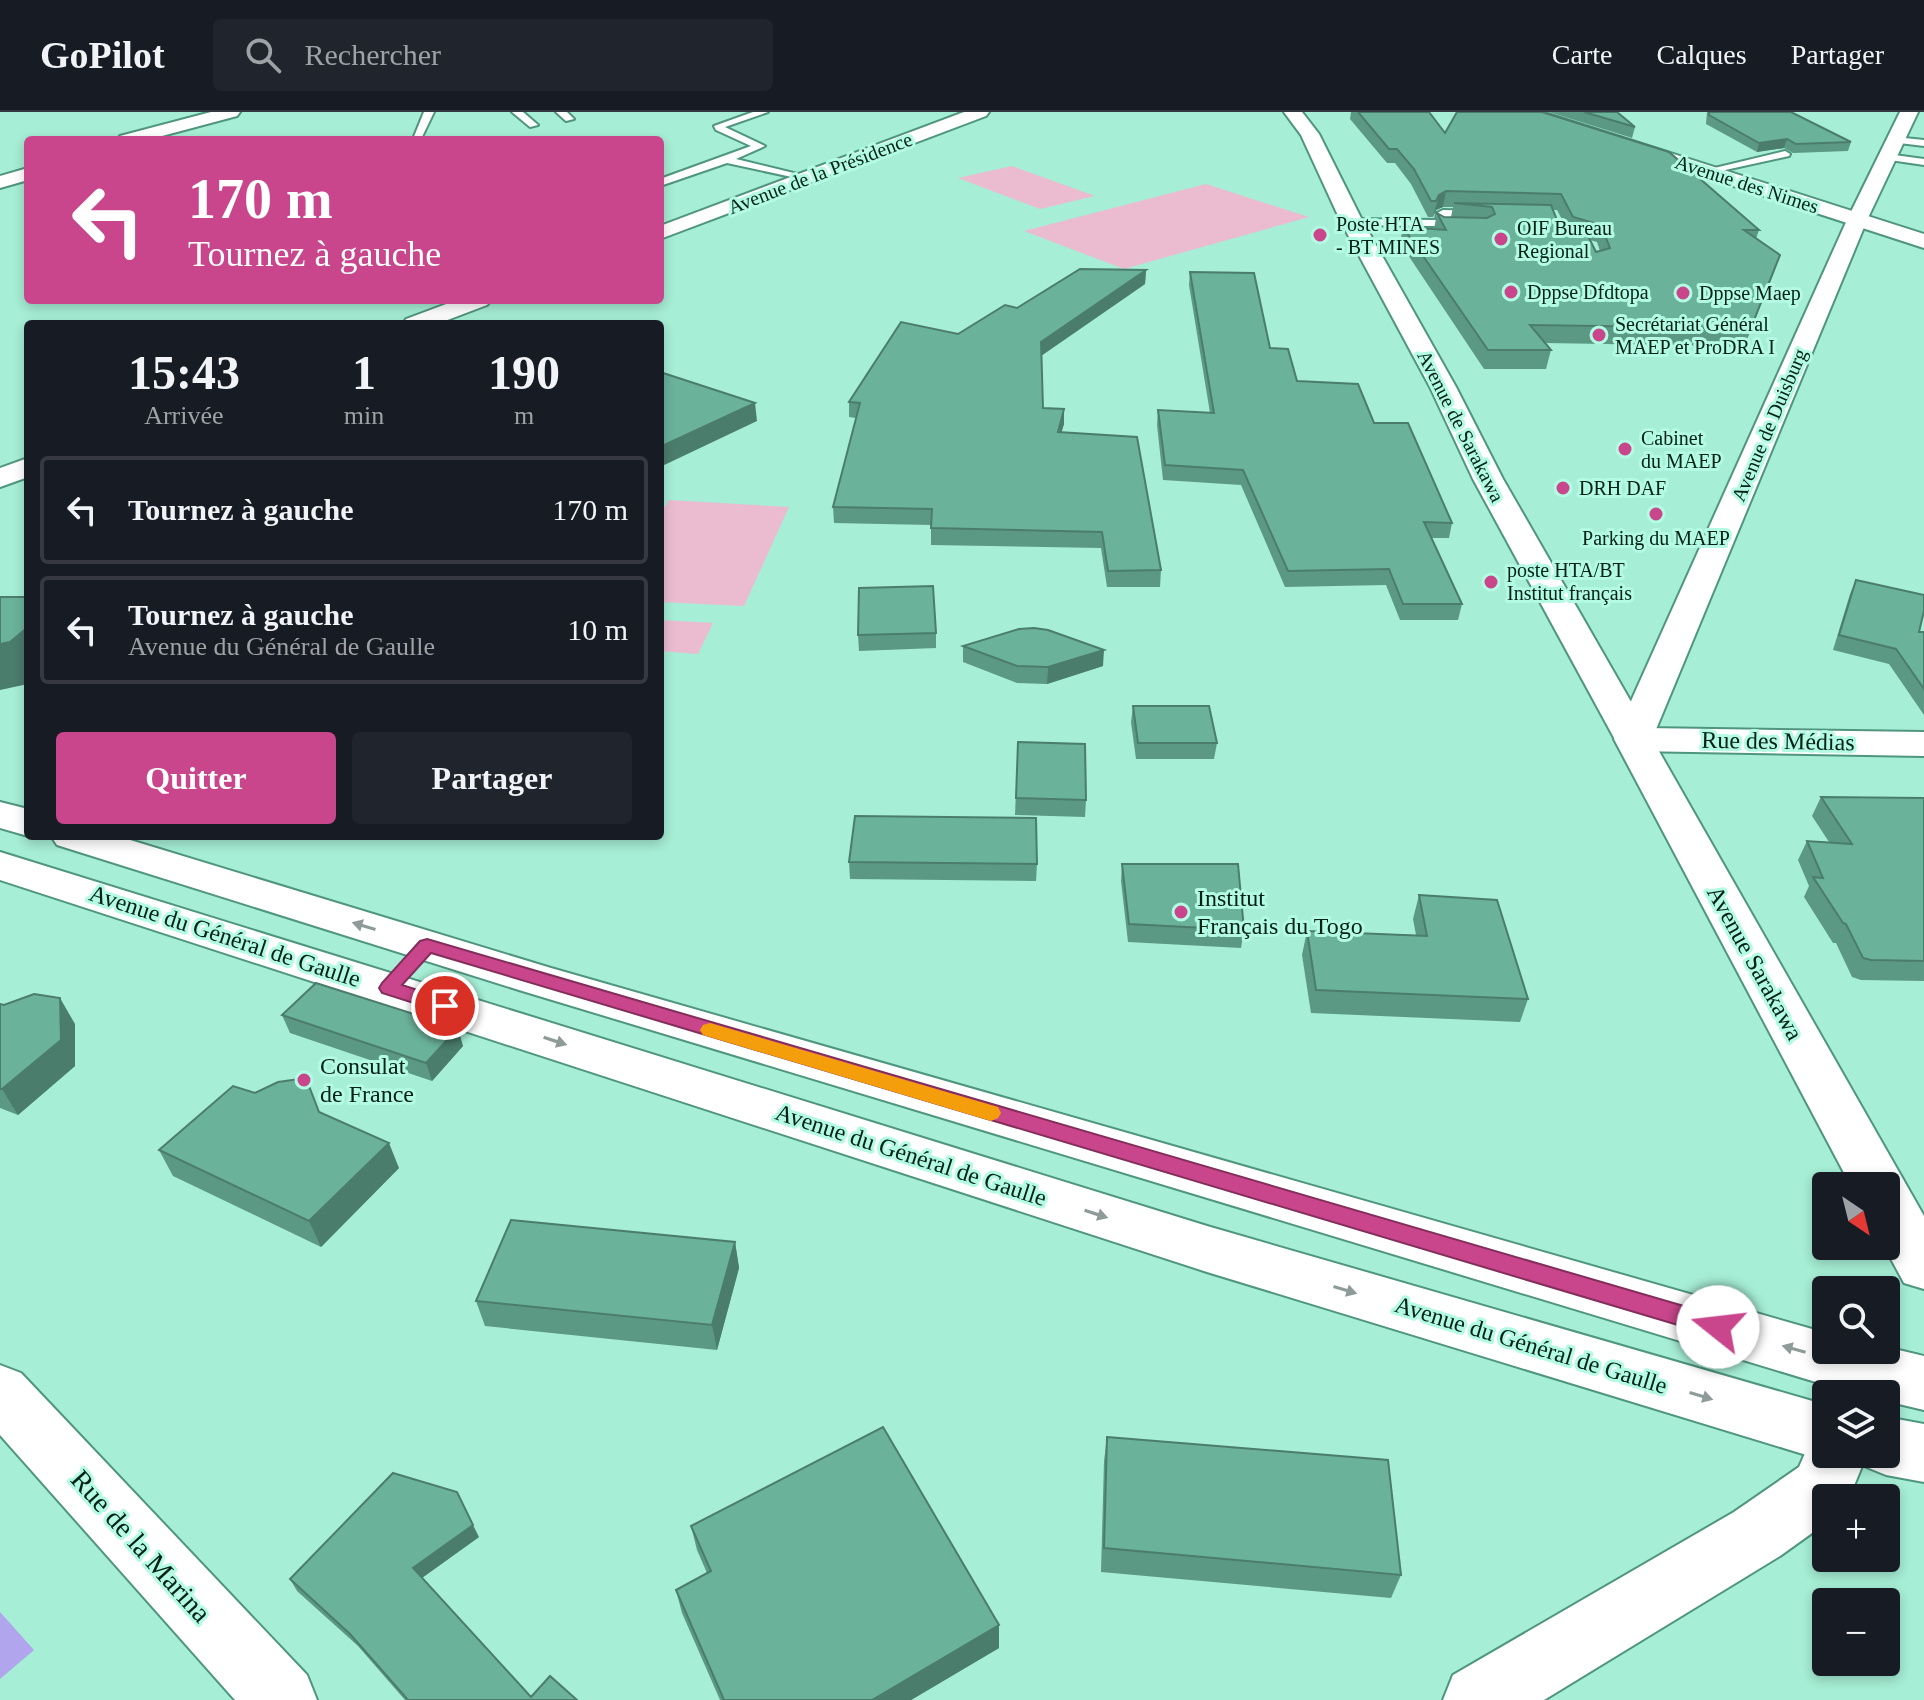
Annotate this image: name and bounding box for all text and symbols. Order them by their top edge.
search box [213,19,773,91]
icon: search [241,33,285,77]
text: GoPilot [40,34,165,76]
text: Rechercher [305,38,441,71]
text: Carte [1552,39,1612,70]
text: Calques [1656,39,1747,70]
text: Partager [1791,39,1884,70]
street label: Avenue de la Présidence [725,128,915,218]
street label: Avenue des Nimes [1672,150,1822,218]
icon: left [56,168,160,272]
text: 170 m [188,168,333,230]
place label: Poste HTA - BT MINES [1336,213,1440,258]
place label: OIF Bureau Regional [1517,217,1612,263]
marker: Poste HTA - BT MINES [1311,226,1329,244]
marker: OIF Bureau Regional [1492,230,1510,248]
text: Tournez à gauche [188,234,441,274]
place label: Dppse Dfdtopa [1527,281,1649,304]
place label: Dppse Maep [1699,282,1801,305]
marker: Dppse Dfdtopa [1502,283,1520,301]
marker: Dppse Maep [1674,284,1692,302]
place label: Secrétariat Général MAEP et ProDRA I [1615,313,1775,358]
marker: Secrétariat Général MAEP et ProDRA I [1590,326,1608,344]
street label: Avenue de Duisburg [1727,345,1812,505]
text: 15:43 [128,346,240,399]
text: 1 [352,346,376,399]
text: 190 [488,346,560,399]
street label: Avenue de Sarakawa [1413,346,1509,506]
text: Arrivée [144,401,224,430]
text: min [344,401,384,430]
text: m [514,401,534,430]
place label: Cabinet du MAEP [1641,427,1722,472]
marker: Cabinet du MAEP [1616,440,1634,458]
place label: DRH DAF [1579,477,1666,499]
marker: DRH DAF [1554,479,1572,497]
icon: left [60,488,104,532]
text: Tournez à gauche [128,493,354,526]
text: 170 m [552,493,628,526]
marker: Parking du MAEP [1647,505,1665,523]
place label: Parking du MAEP [1582,527,1730,550]
place label: poste HTA/BT Institut français [1507,559,1632,605]
marker: poste HTA/BT Institut français [1482,573,1500,591]
text: Tournez à gauche [128,598,354,631]
icon: left [60,608,104,652]
text: 10 m [567,613,628,646]
text: Avenue du Général de Gaulle [128,632,435,661]
street label: Rue des Médias [1701,727,1855,755]
button: Quitter [56,732,336,824]
button: Partager [352,732,632,824]
street label: Avenue du Général de Gaulle [86,880,364,992]
street label: Avenue Sarakawa [1702,881,1808,1045]
place label: Institut Français du Togo [1197,885,1363,939]
marker: Institut Français du Togo [1172,903,1190,921]
one-way arrow [351,919,375,932]
pin [411,972,479,1040]
icon: arrive [423,984,467,1028]
one-way arrow [543,1035,567,1048]
place label: Consulat de France [320,1053,414,1107]
marker: Consulat de France [295,1071,313,1089]
street label: Avenue du Général de Gaulle [772,1099,1050,1211]
north arrow [1812,1172,1900,1260]
map controls [1812,1172,1900,1676]
one-way arrow [1084,1208,1108,1221]
button: search [1812,1276,1900,1364]
one-way arrow [1333,1284,1357,1297]
position arrow [1676,1285,1760,1369]
street label: Avenue du Général de Gaulle [1392,1291,1670,1399]
one-way arrow [1782,1342,1806,1355]
button: layers [1812,1380,1900,1468]
one-way arrow [1690,1390,1714,1403]
street label: Rue de la Marina [65,1464,218,1629]
button: + [1812,1484,1900,1572]
button: − [1812,1588,1900,1676]

